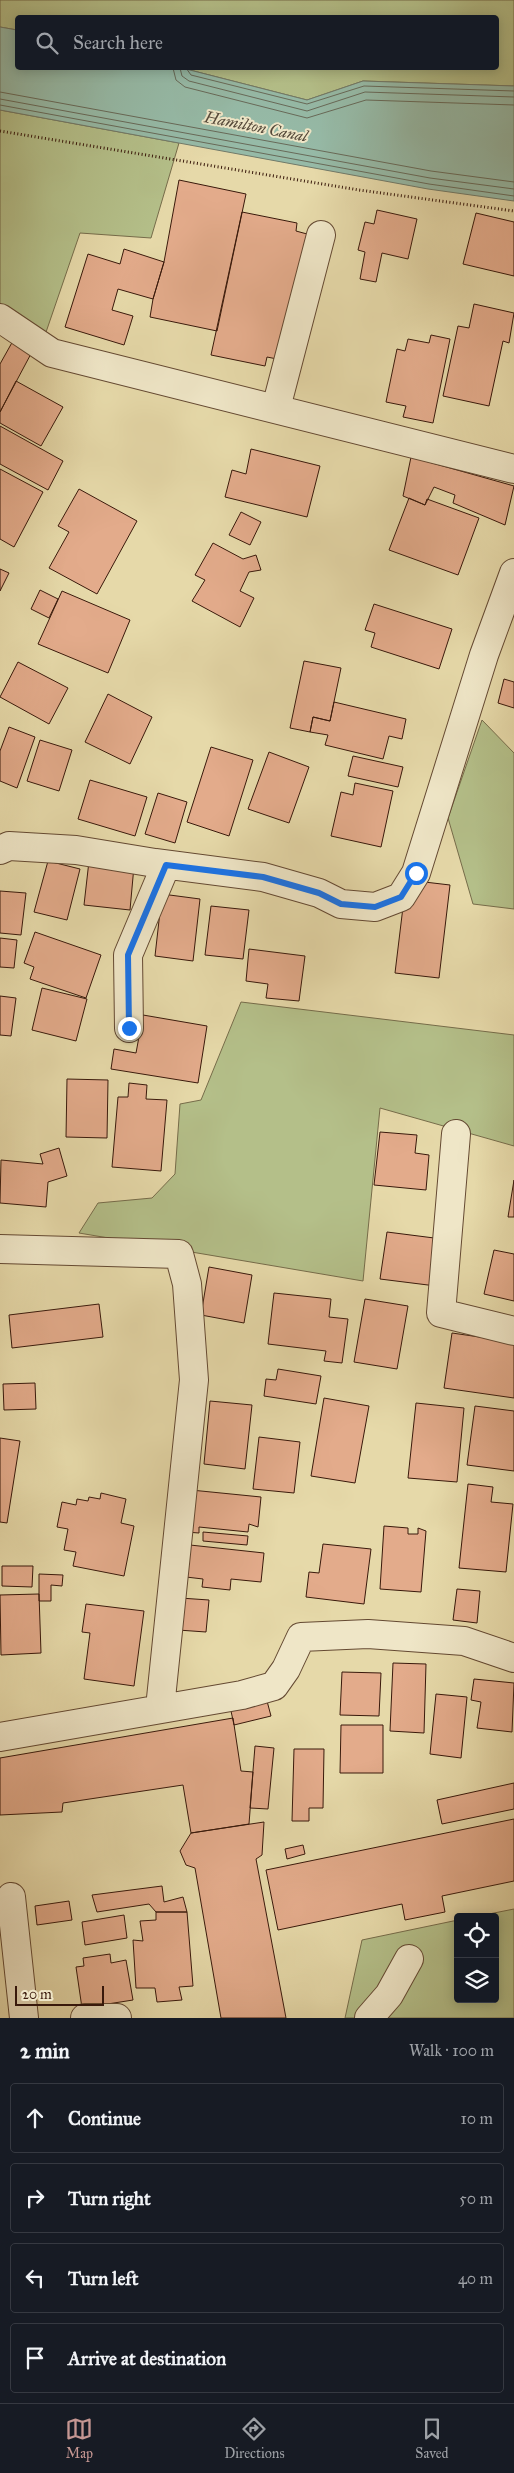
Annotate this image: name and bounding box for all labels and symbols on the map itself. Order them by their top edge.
water label: Hamilton Canal [202,107,311,146]
route start [405,862,428,885]
route end [118,1017,141,1040]
scale bar [15,1983,104,2006]

